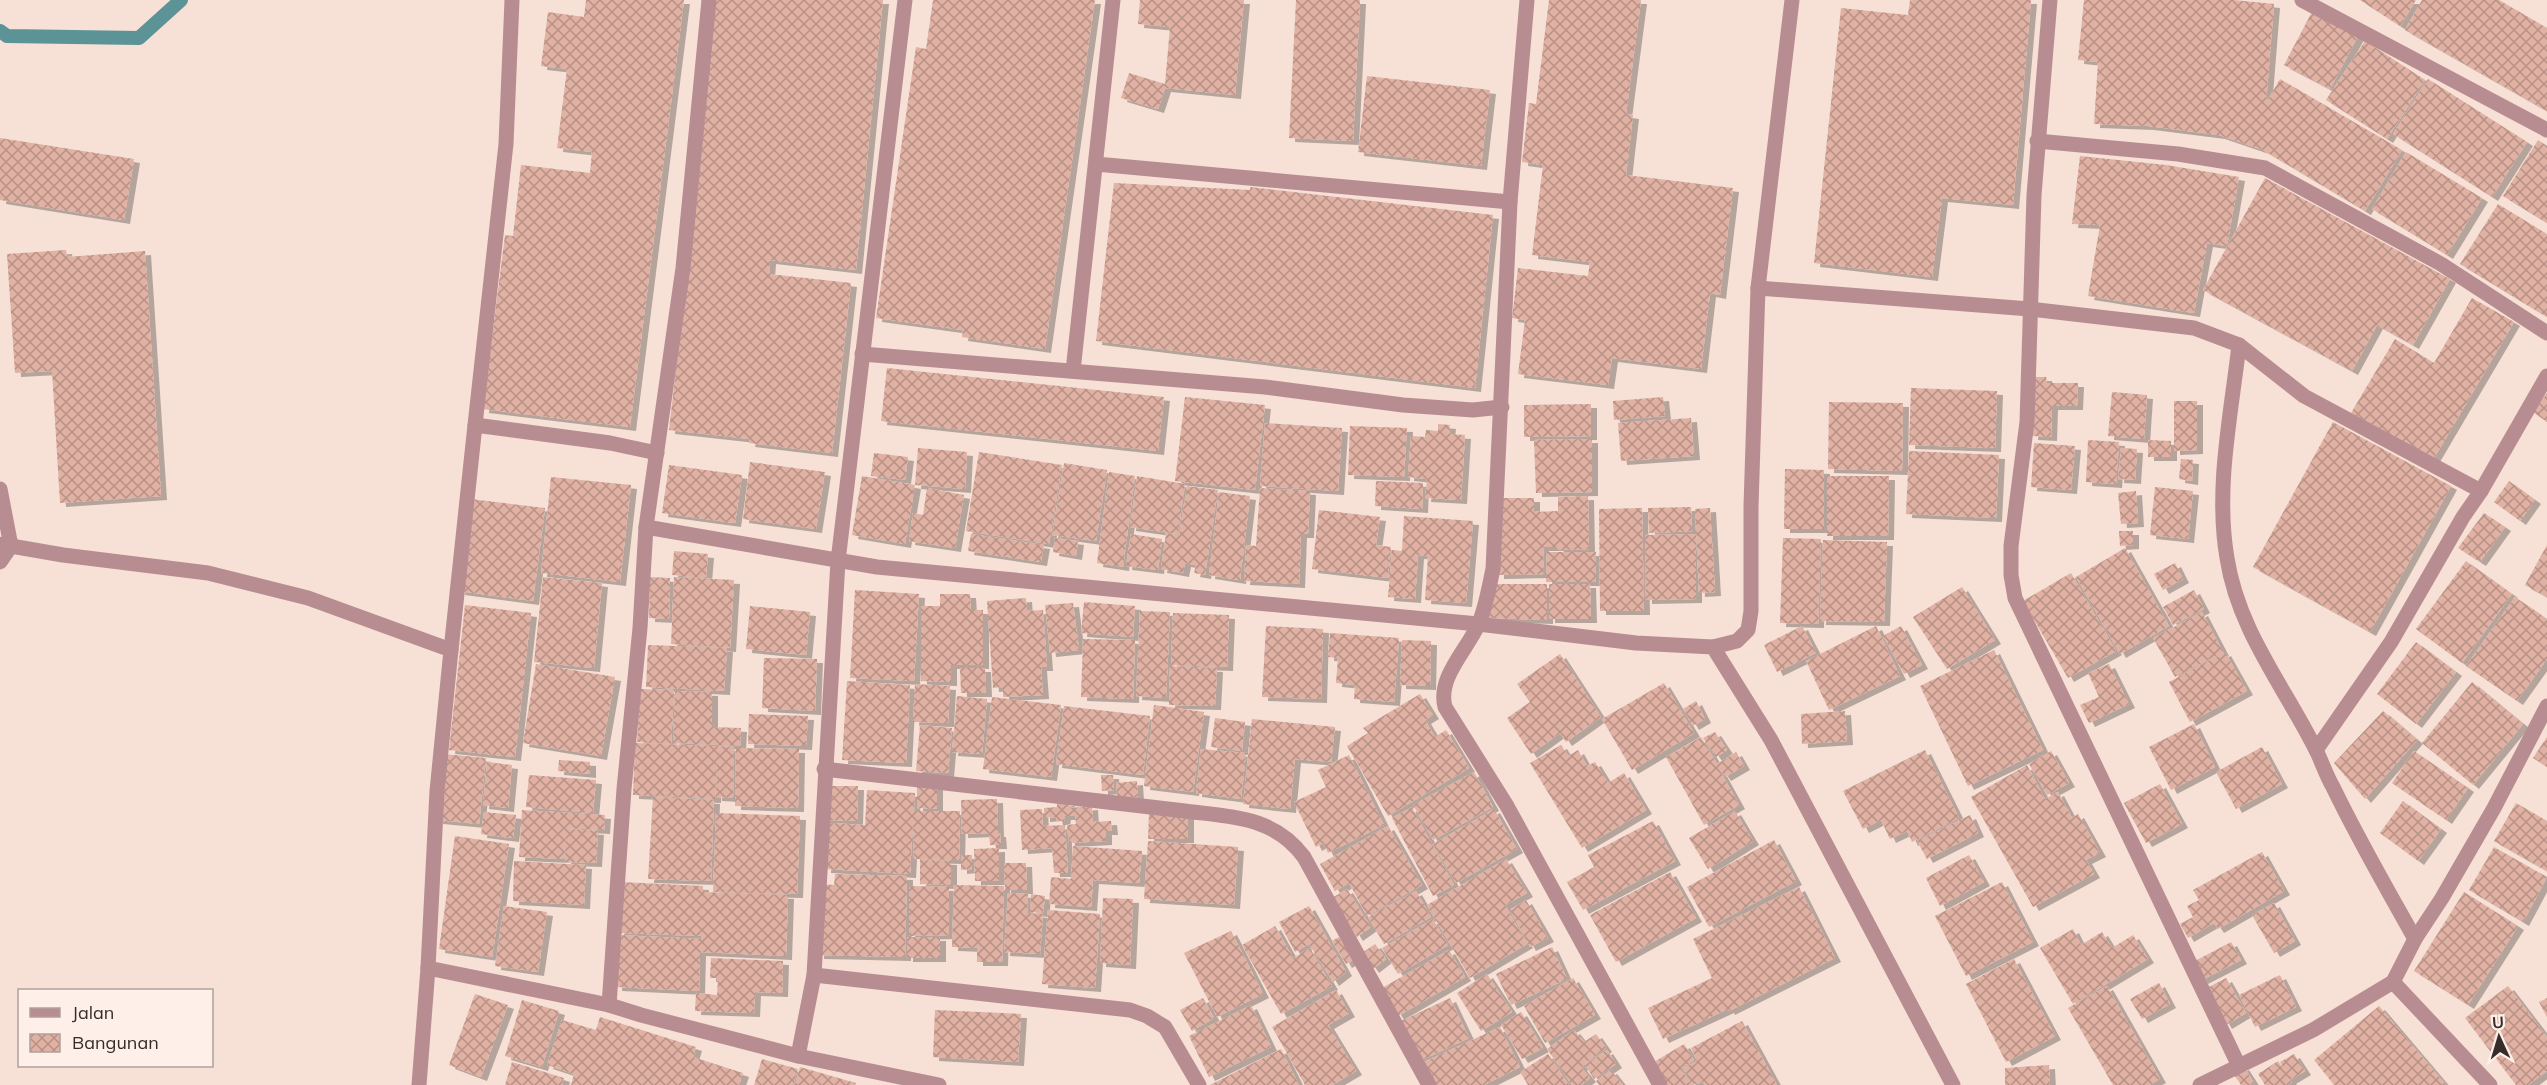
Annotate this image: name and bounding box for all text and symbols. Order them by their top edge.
legend [18,989,213,1067]
text: Jalan [72,1001,114,1024]
north arrow [2469,1007,2529,1067]
text: U [2491,1012,2505,1032]
text: Bangunan [72,1031,159,1054]

